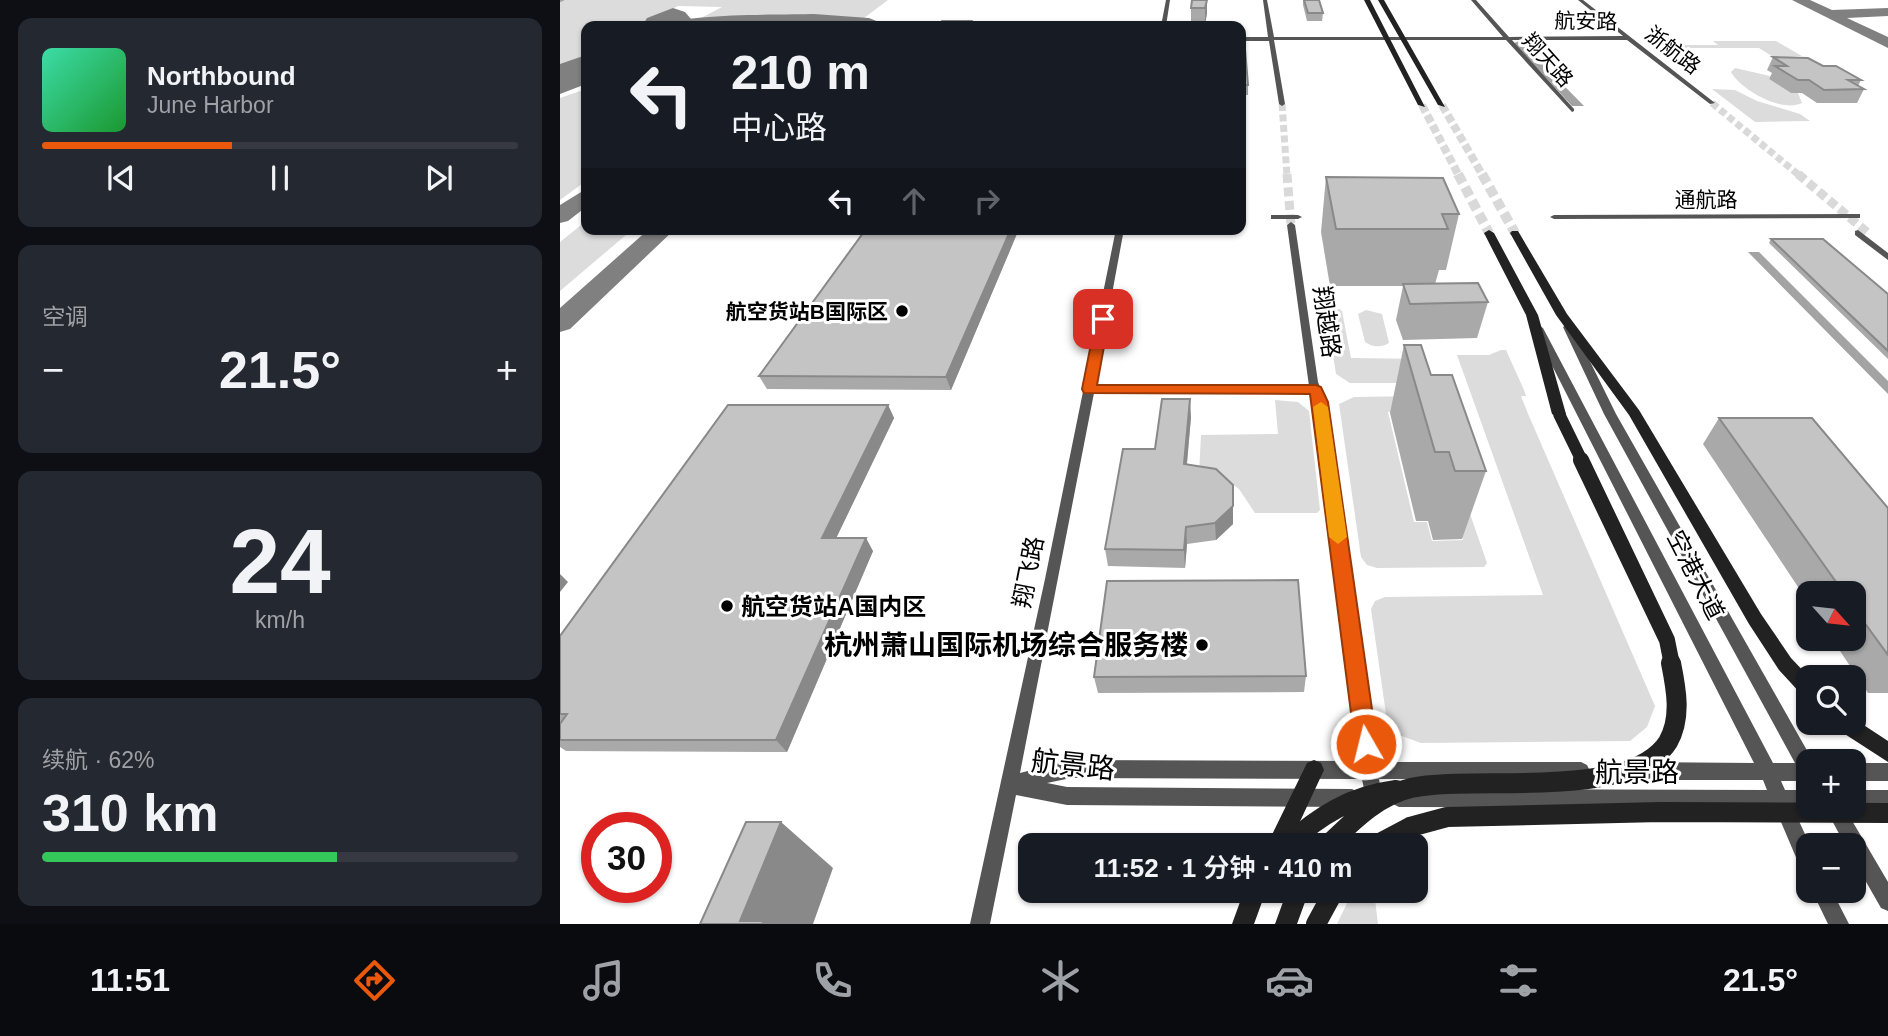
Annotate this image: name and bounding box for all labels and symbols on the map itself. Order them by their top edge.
street label: 航安路 [1554,9,1618,33]
street label: 浙航路 [1641,22,1705,78]
street label: 翔天路 [1518,29,1578,91]
street label: 通航路 [1675,188,1738,211]
street label: 翔越路 [1309,284,1345,360]
pin [1073,289,1133,349]
place label: 航空货站B国际区 [726,300,888,323]
marker: 航空货站B国际区 [894,303,910,319]
street label: 空港大道 [1662,526,1730,624]
street label: 翔飞路 [1008,534,1048,610]
north arrow [1796,581,1866,651]
place label: 航空货站A国内区 [741,593,926,620]
marker: 航空货站A国内区 [719,598,735,614]
place label: 杭州萧山国际机场综合服务楼 [824,630,1188,661]
marker: 杭州萧山国际机场综合服务楼 [1194,637,1210,653]
position arrow [1329,707,1403,781]
street label: 航景路 [1030,745,1116,785]
street label: 航景路 [1595,757,1679,788]
speed limit sign: 30 [581,812,672,903]

